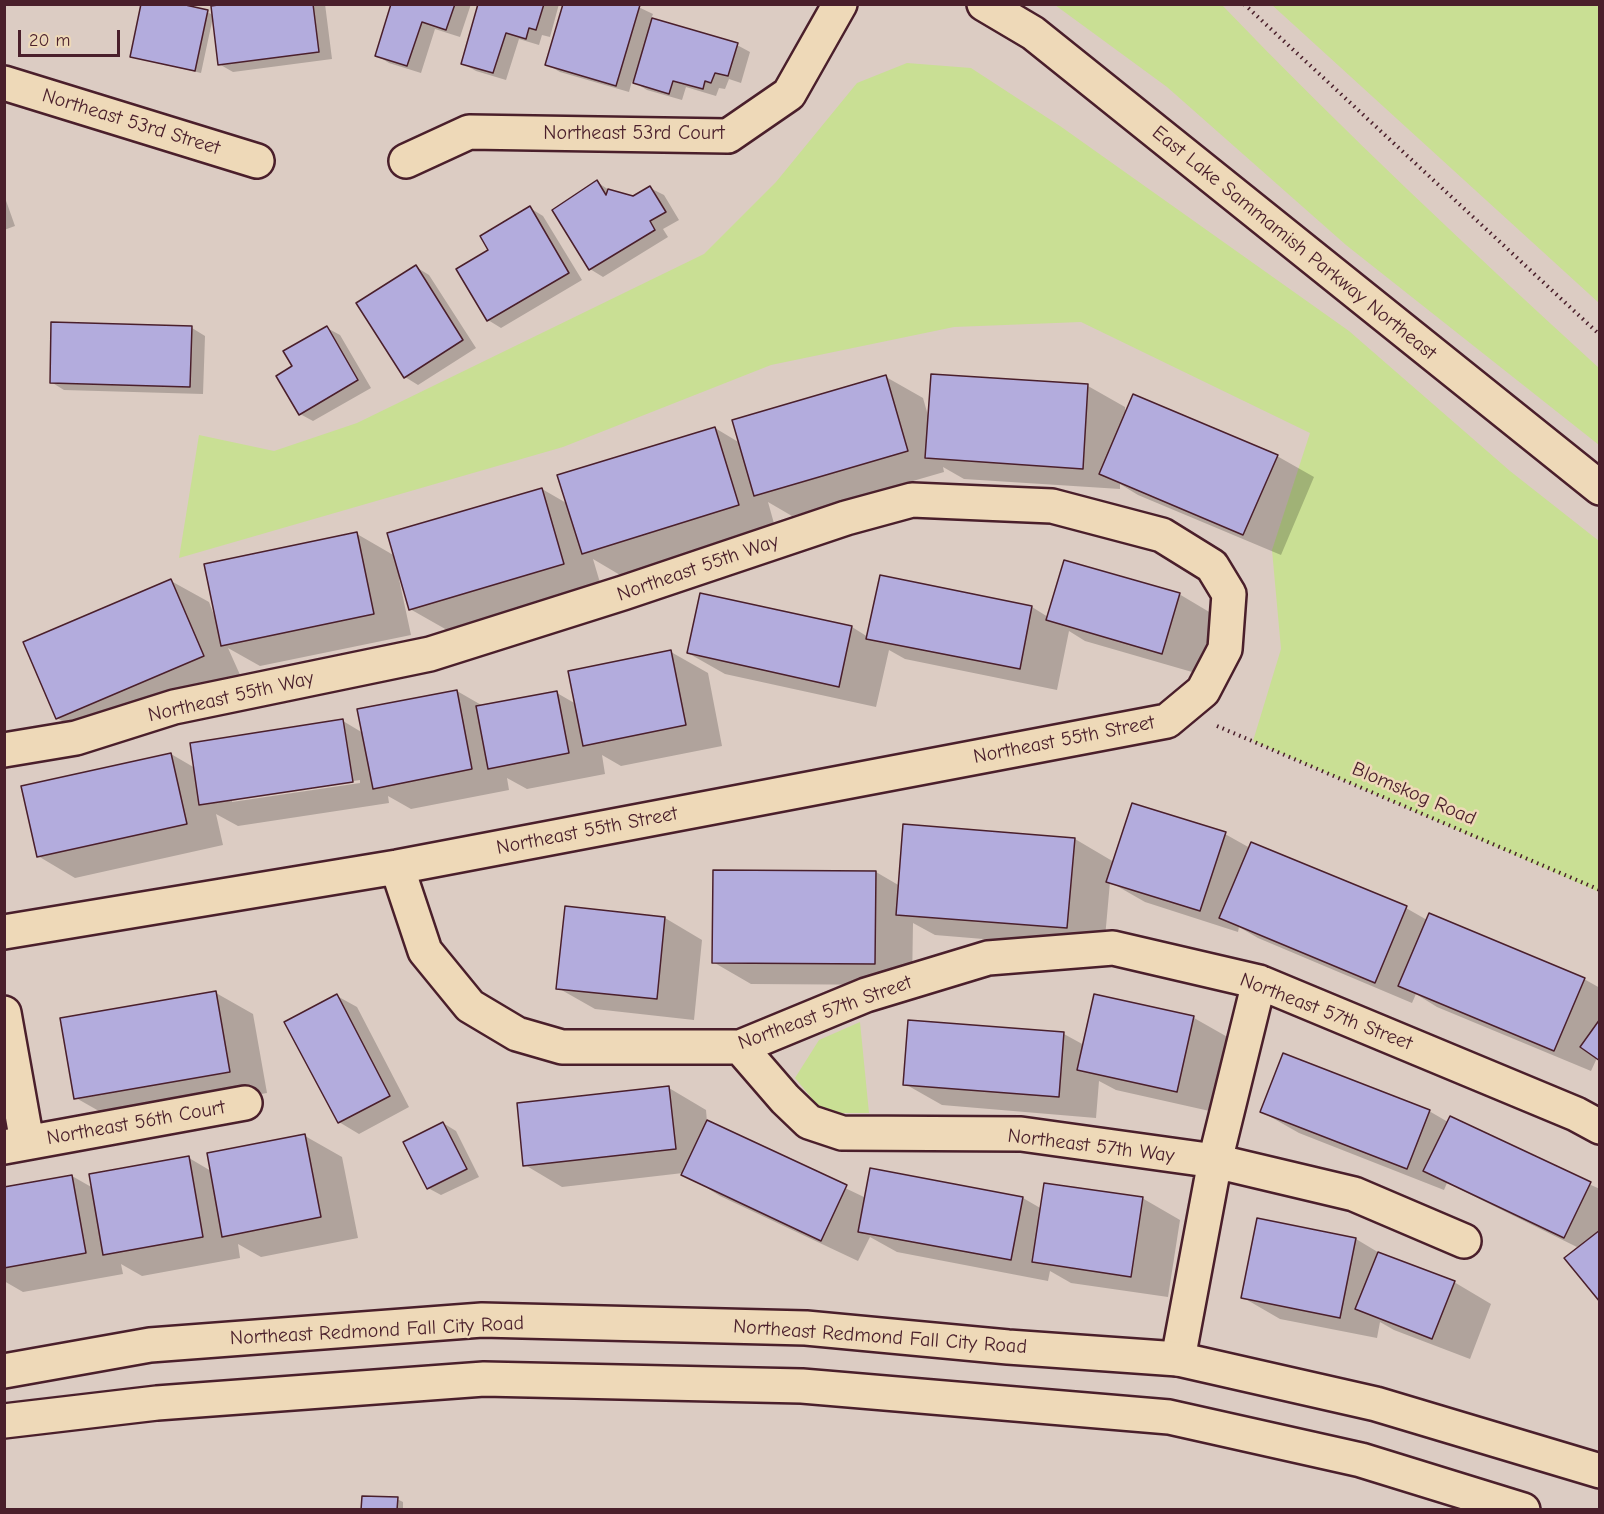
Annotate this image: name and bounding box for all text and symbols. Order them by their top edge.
scale bar [21,18,123,56]
text: 20 m [29,30,70,51]
street label: Northeast 53rd Street [39,84,223,160]
street label: Northeast 53rd Court [543,121,725,145]
street label: East Lake Sammamish Parkway Northeast [1147,121,1441,365]
street label: Northeast 55th Way [614,529,782,607]
street label: Northeast 55th Way [146,666,316,728]
street label: Northeast 55th Street [971,711,1157,769]
street label: Blomskog Road [1348,757,1480,831]
street label: Northeast 55th Street [494,802,680,860]
street label: Northeast 57th Street [1236,968,1416,1056]
street label: Northeast 57th Street [735,970,915,1056]
street label: Northeast 56th Court [45,1095,227,1151]
street label: Northeast 57th Way [1006,1124,1176,1168]
street label: Northeast Redmond Fall City Road [229,1311,525,1351]
street label: Northeast Redmond Fall City Road [732,1315,1028,1359]

